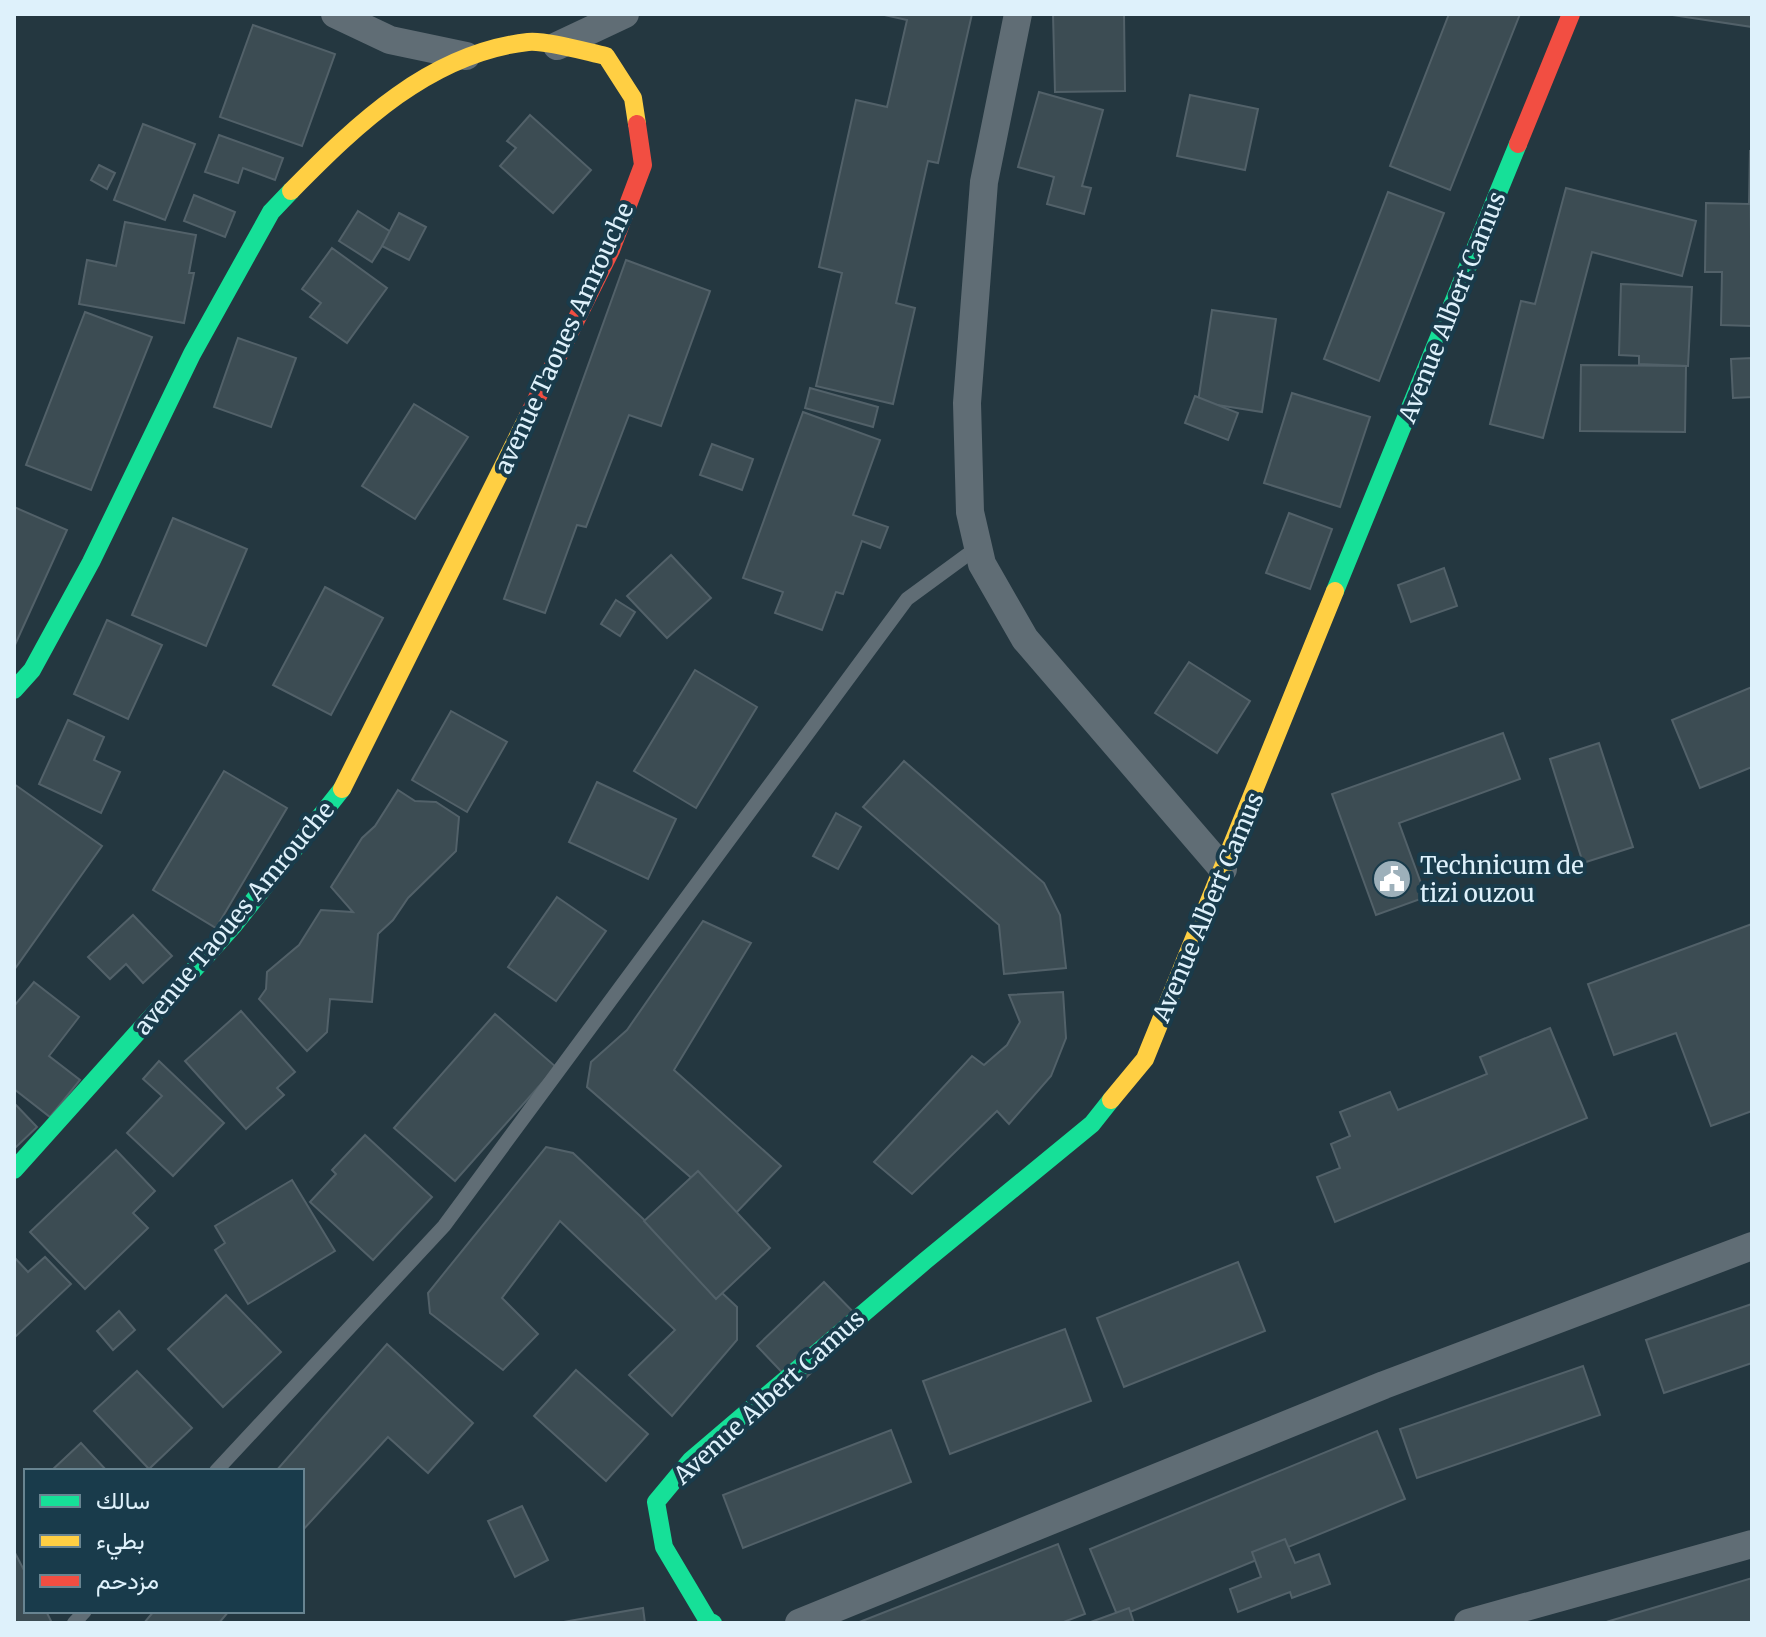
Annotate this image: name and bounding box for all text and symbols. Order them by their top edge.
street label: Avenue Albert Camus [1391,187,1513,428]
street label: avenue Taoues Amrouche [488,198,640,478]
street label: Avenue Albert Camus [1145,787,1270,1027]
street label: avenue Taoues Amrouche [127,795,341,1041]
place label: Technicum de tizi ouzou [1420,850,1584,909]
public building icon: Technicum de tizi ouzou [1371,858,1413,900]
street label: Avenue Albert Camus [666,1303,871,1492]
legend [24,1469,304,1613]
text: سالك [96,1485,150,1516]
text: بطيء [96,1525,145,1560]
text: مزدحم [96,1565,159,1597]

